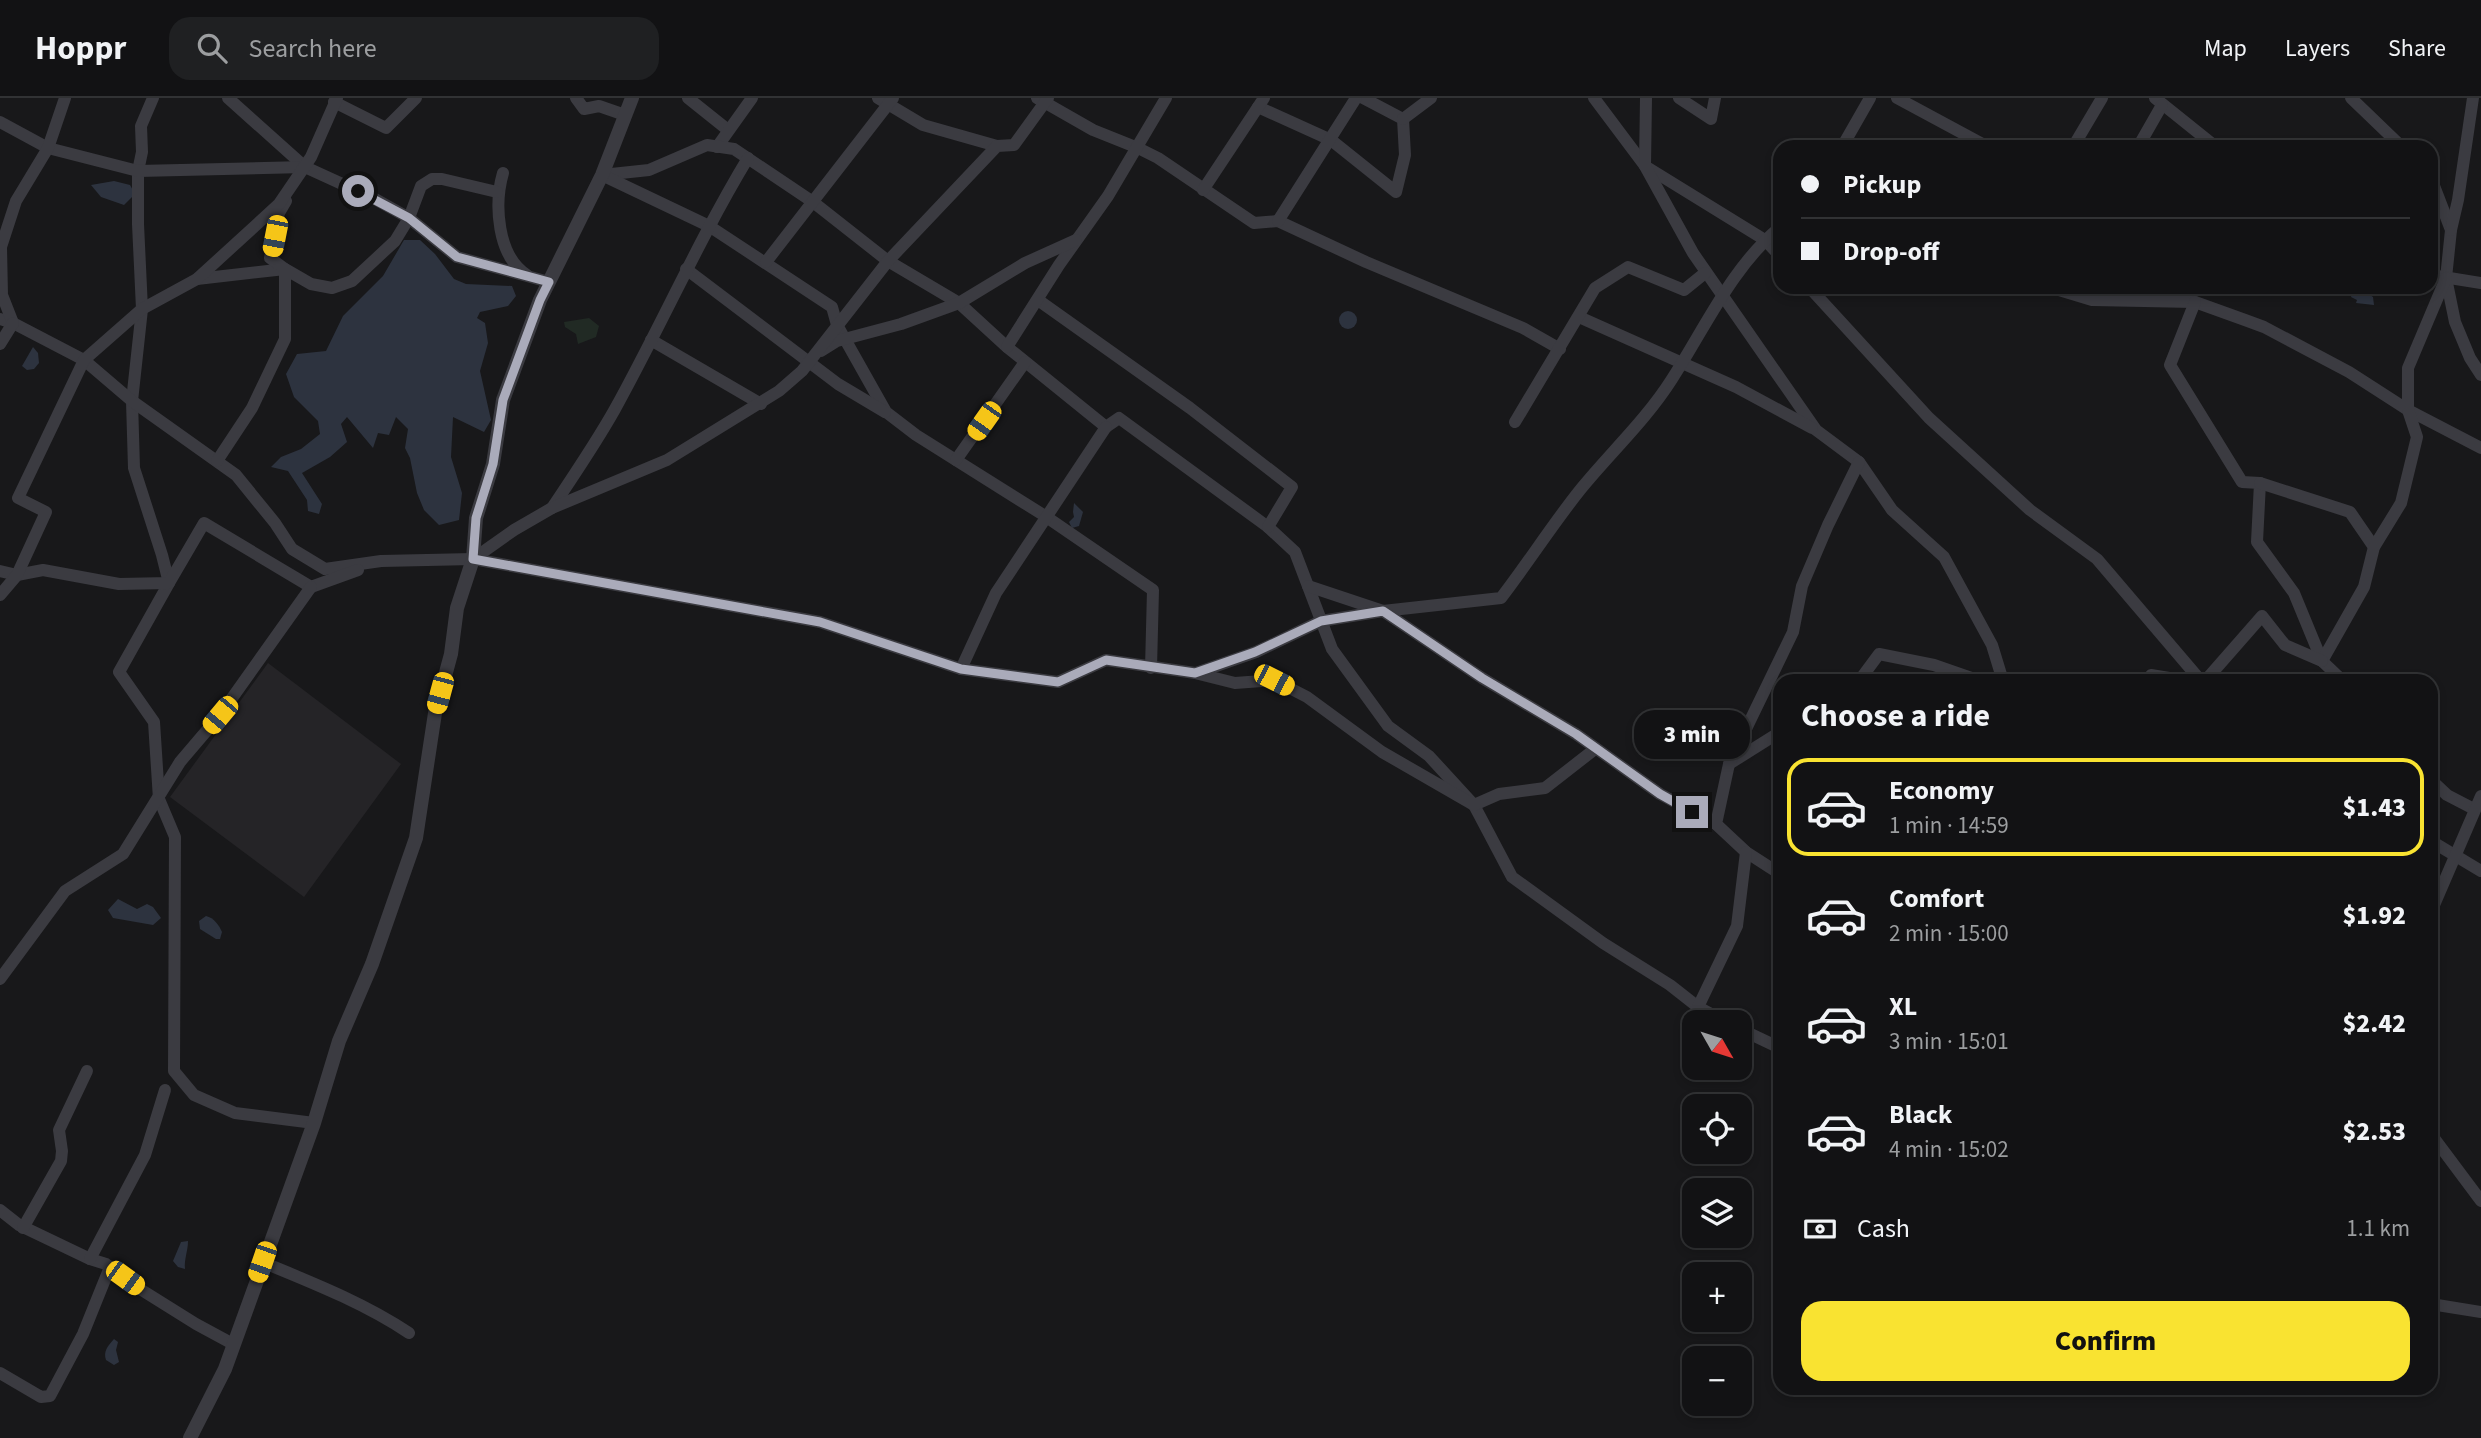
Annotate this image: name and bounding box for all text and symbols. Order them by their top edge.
search box [169,17,659,80]
text: Hoppr [35,25,127,72]
icon: search [193,29,231,67]
text: Search here [249,30,377,67]
text: Map [2204,31,2247,66]
text: Layers [2285,31,2350,66]
text: Share [2388,31,2446,66]
text: Pickup [1843,166,1921,203]
route start [342,175,374,207]
car [261,213,290,259]
text: Drop-off [1843,233,1939,270]
car [964,398,1005,444]
car [1251,661,1298,699]
car [425,670,456,716]
car [199,692,242,738]
text: Choose a ride [1801,693,1990,739]
callout: 3 min [1634,710,1750,760]
text: 3 min [1664,718,1720,751]
text: Economy [1889,772,1994,809]
icon: car [1805,776,1868,839]
text: $1.43 [2342,789,2406,826]
route end [1676,796,1708,828]
text: 1 min · 14:59 [1889,809,2009,842]
text: Comfort [1889,880,1984,917]
icon: car [1805,884,1868,947]
text: $1.92 [2342,897,2406,934]
text: 2 min · 15:00 [1889,917,2009,950]
text: XL [1889,988,1917,1025]
icon: car [1805,992,1868,1055]
text: $2.42 [2342,1005,2406,1042]
north arrow [1682,1010,1752,1080]
map controls [1682,1010,1752,1416]
text: 3 min · 15:01 [1889,1025,2009,1058]
button: locate [1682,1094,1752,1164]
text: Black [1889,1096,1952,1133]
icon: car [1805,1100,1868,1163]
text: $2.53 [2342,1113,2406,1150]
text: 4 min · 15:02 [1889,1133,2009,1166]
button: layers [1682,1178,1752,1248]
icon: cash [1801,1210,1839,1248]
text: Cash [1857,1210,1910,1247]
text: 1.1 km [2346,1212,2410,1245]
car [246,1239,279,1285]
car [102,1257,149,1299]
button: + [1682,1262,1752,1332]
button: Confirm [1801,1301,2410,1381]
button: − [1682,1346,1752,1416]

